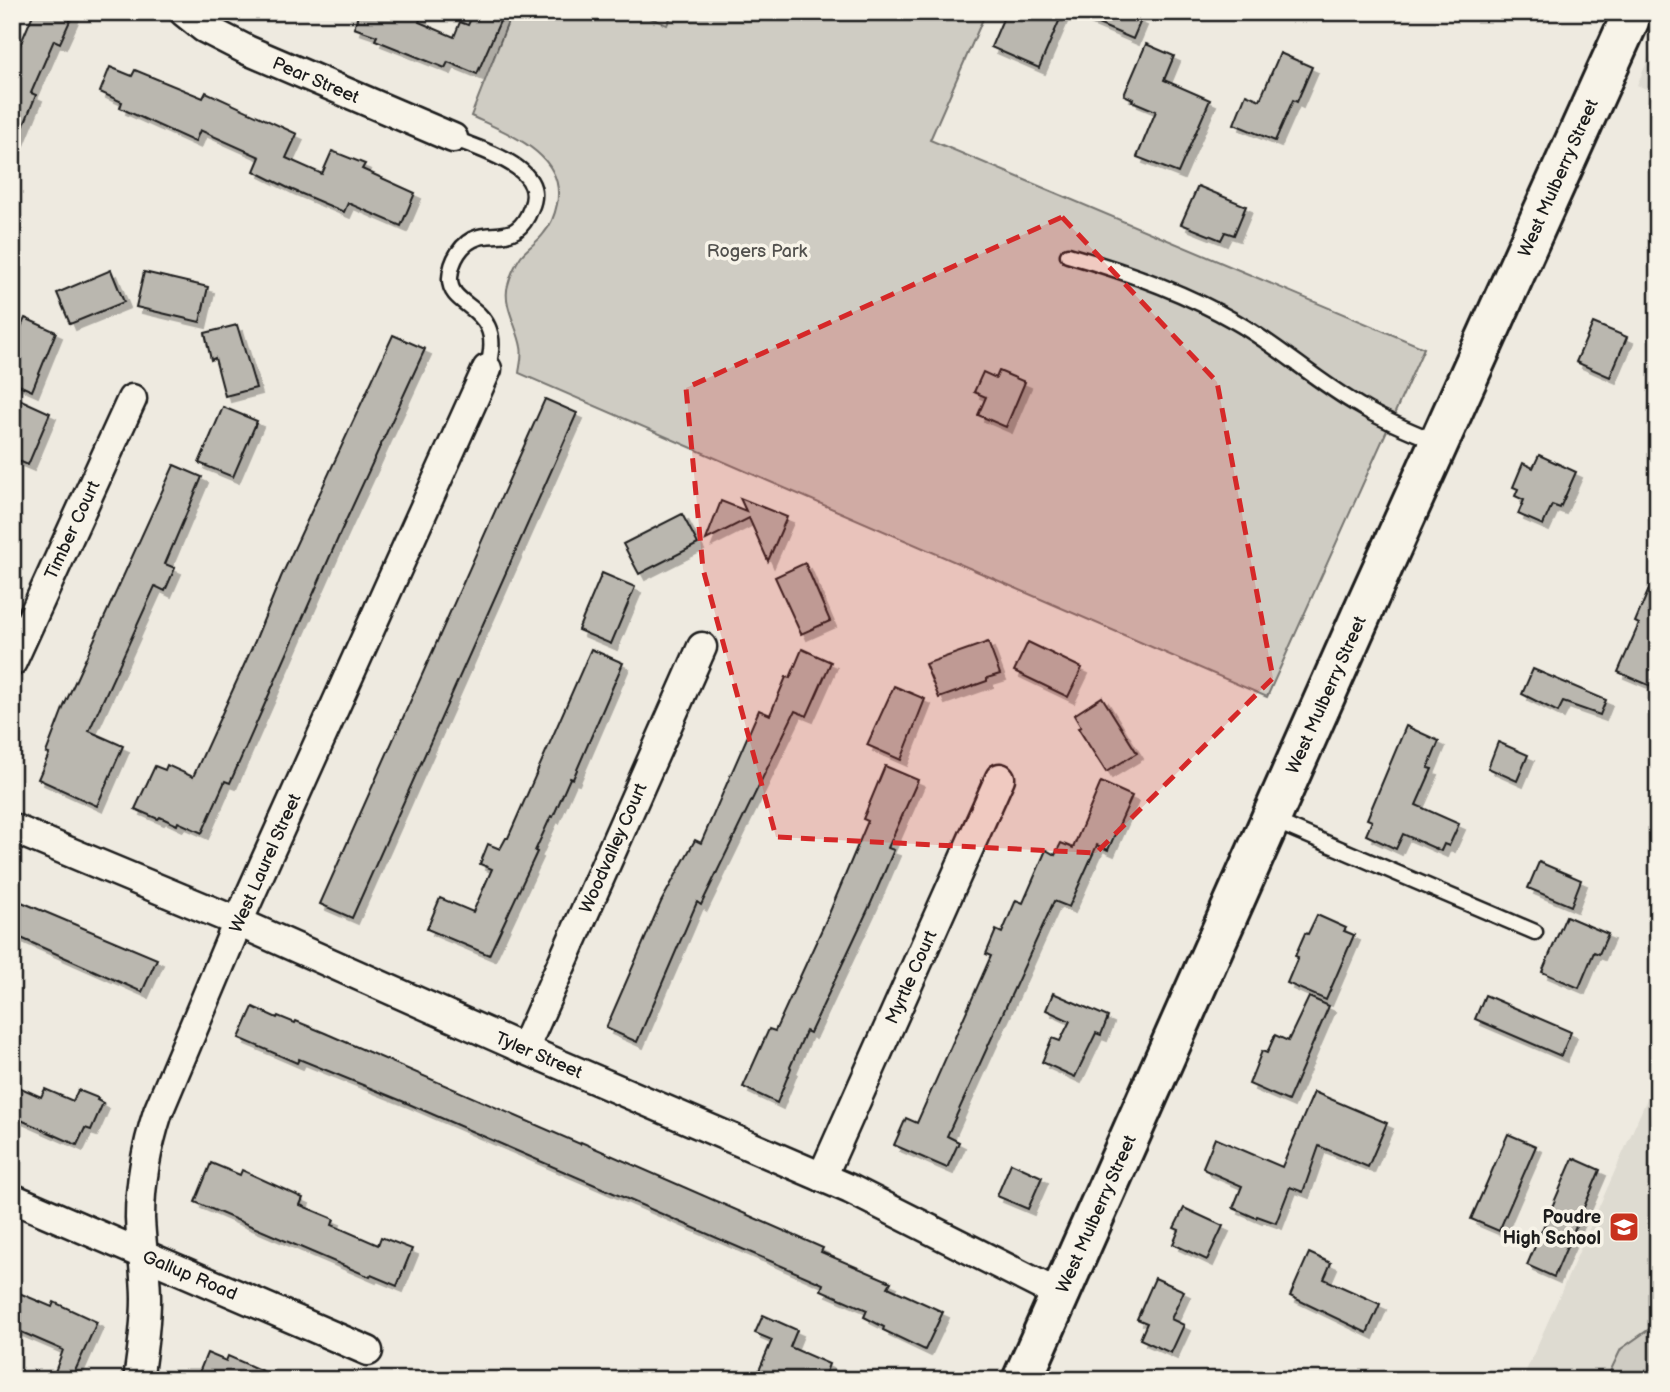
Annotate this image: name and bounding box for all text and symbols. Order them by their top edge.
street label: Pear Street [269,53,363,108]
street label: West Mulberry Street [1514,96,1603,260]
park label: Rogers Park [707,241,807,262]
street label: Timber Court [40,477,105,583]
street label: West Mulberry Street [1282,613,1371,777]
street label: Woodvalley Court [575,780,652,916]
street label: West Laurel Street [225,790,306,936]
street label: Myrtle Court [881,927,942,1027]
street label: Tyler Street [492,1028,586,1083]
street label: West Mulberry Street [1052,1132,1141,1296]
place label: Poudre High School [1503,1207,1601,1249]
school or university icon: Poudre High School [1607,1210,1641,1244]
street label: Gallup Road [139,1246,240,1305]

